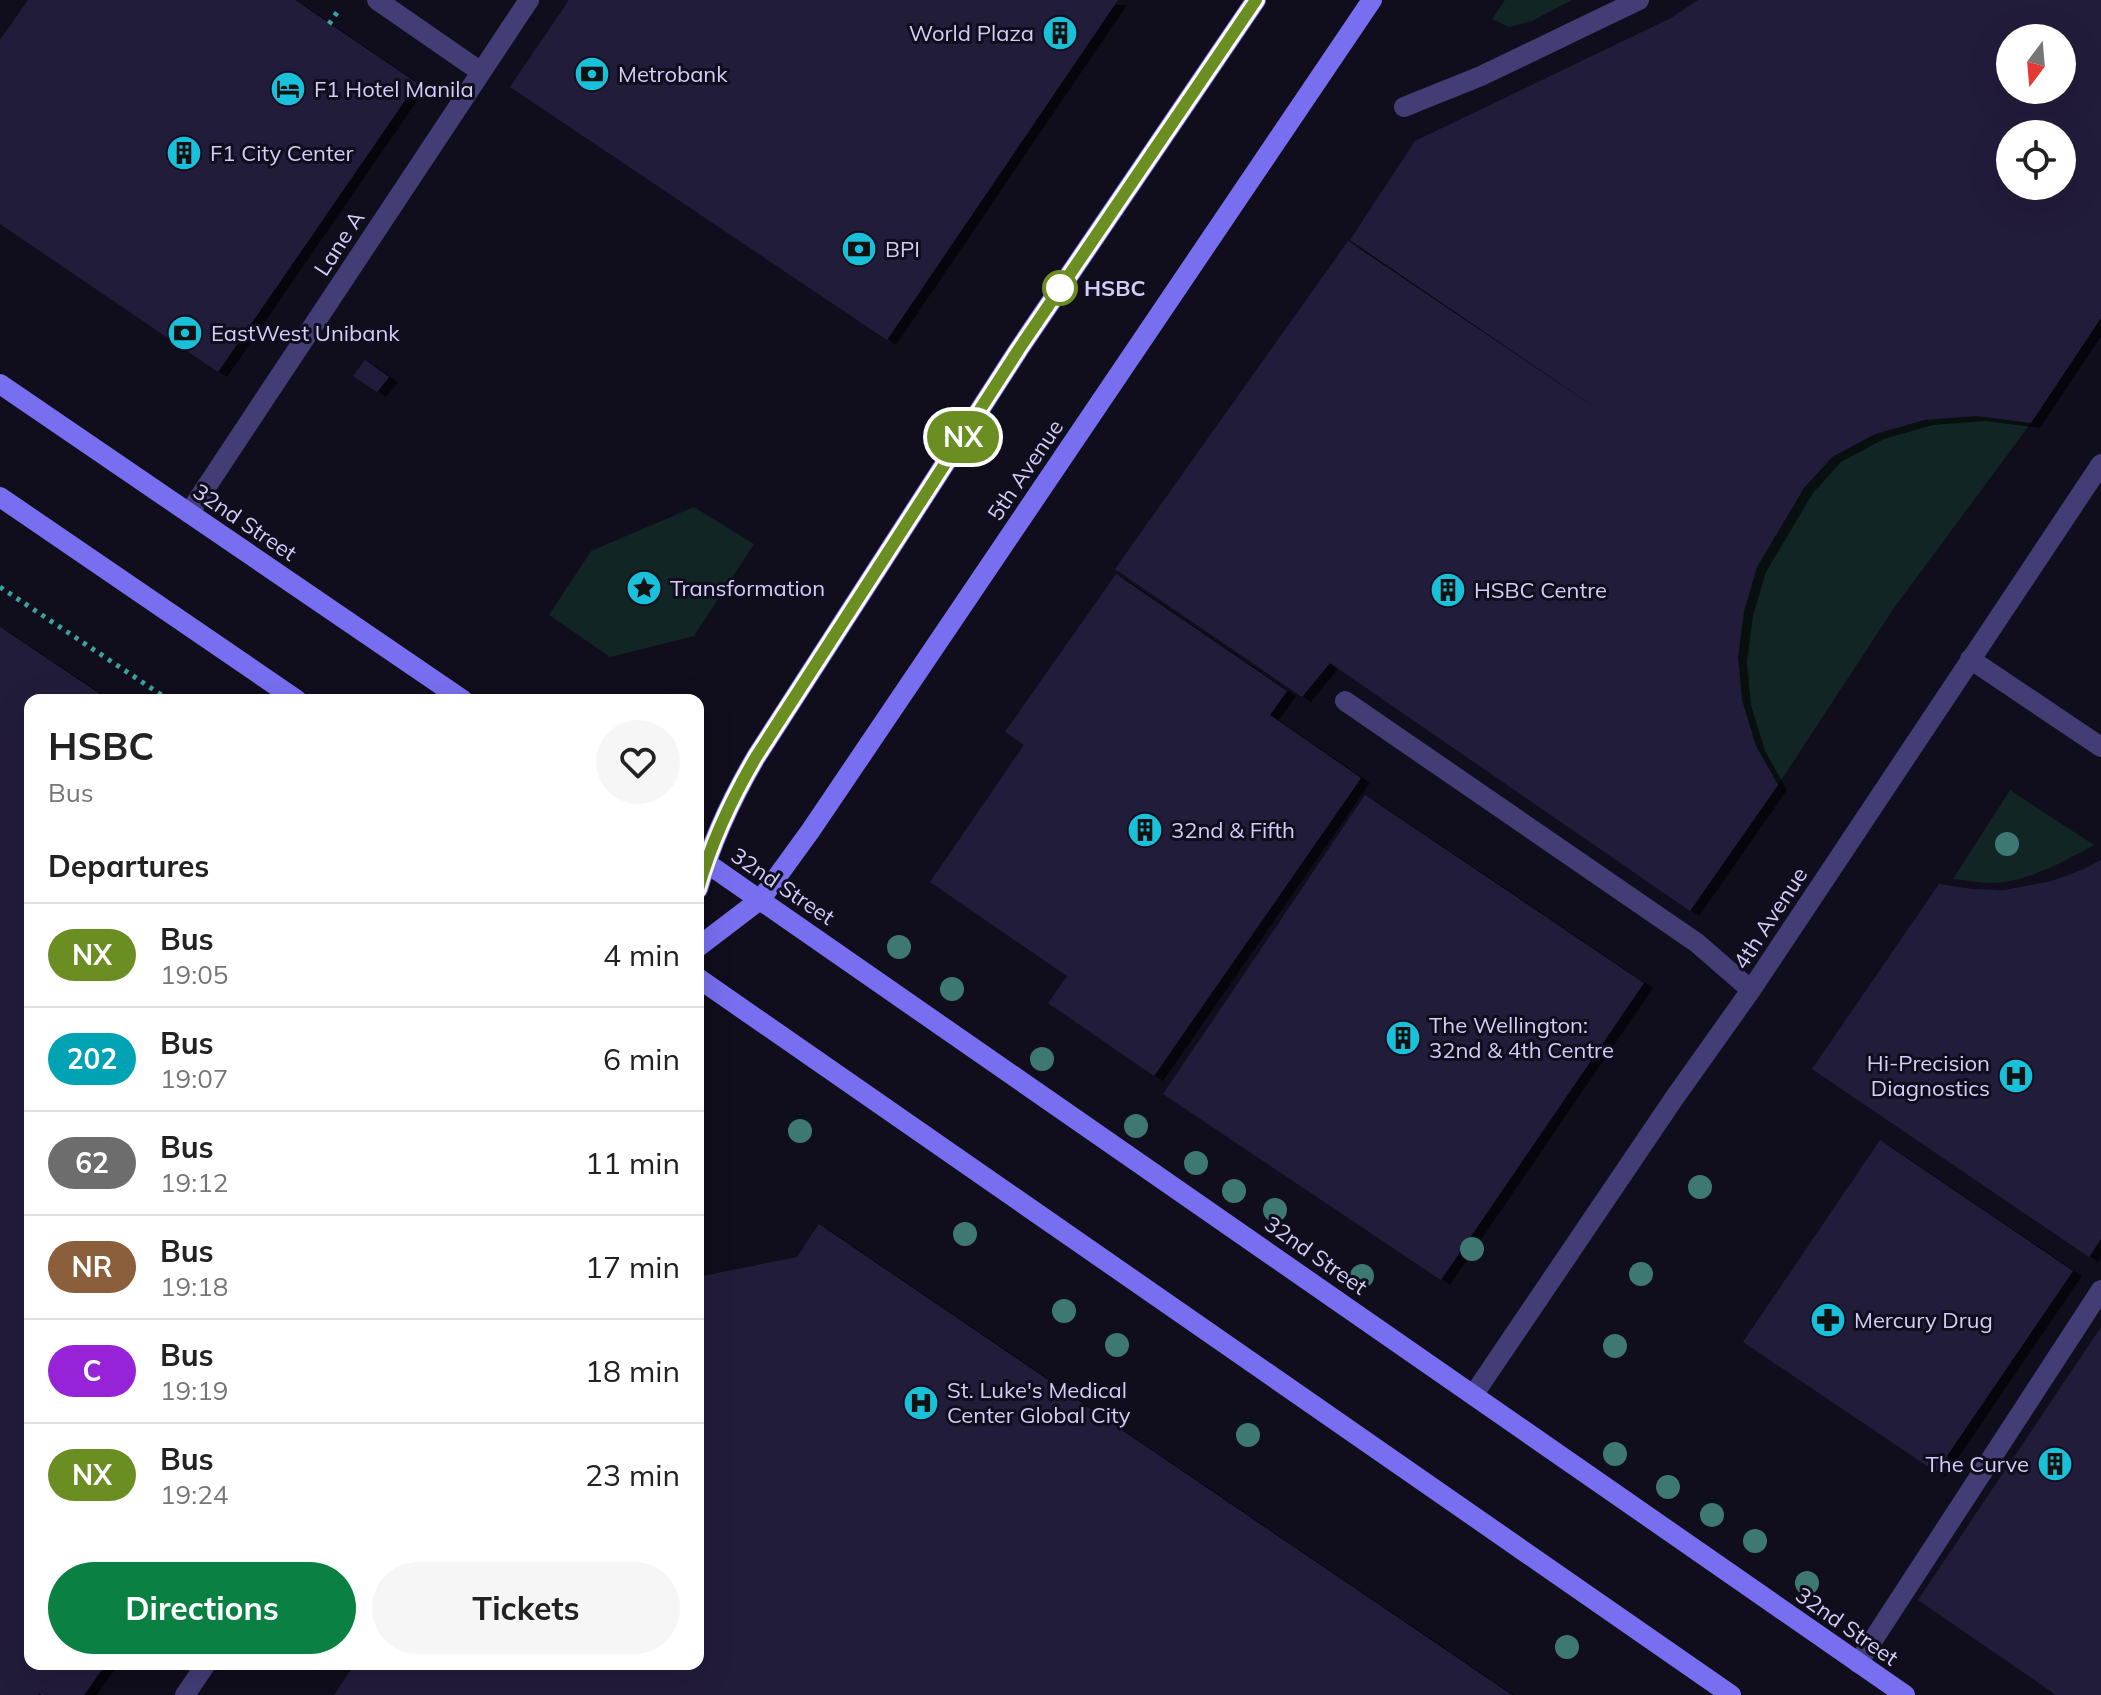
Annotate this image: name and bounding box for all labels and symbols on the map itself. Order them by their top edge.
building icon: World Plaza [1041,14,1079,52]
place label: World Plaza [909,19,1034,47]
north arrow [1996,24,2076,104]
bank icon: Metrobank [573,55,611,93]
place label: Metrobank [618,60,728,88]
hotel icon: F1 Hotel Manila [269,70,307,108]
place label: F1 Hotel Manila [314,75,474,103]
building icon: F1 City Center [165,134,203,172]
place label: F1 City Center [210,139,354,167]
street label: Lane A [308,205,370,281]
bank icon: BPI [840,230,878,268]
place label: BPI [885,235,920,263]
marker: HSBC [1043,271,1077,305]
place label: HSBC [1084,274,1145,302]
bank icon: EastWest Unibank [166,314,204,352]
place label: EastWest Unibank [211,319,400,347]
line badge: NX [927,411,999,463]
street label: 5th Avenue [981,414,1069,526]
street label: 32nd Street [188,477,302,567]
place icon: Transformation [625,569,663,607]
building icon: HSBC Centre [1429,571,1467,609]
place label: Transformation [670,574,825,602]
place label: HSBC Centre [1474,576,1607,604]
building icon: 32nd & Fifth [1126,811,1164,849]
place label: 32nd & Fifth [1171,816,1295,844]
street label: 32nd Street [726,841,840,931]
street label: 4th Avenue [1727,862,1813,974]
place label: The Wellington: 32nd & 4th Centre [1429,1011,1614,1064]
building icon: The Wellington: 32nd & 4th Centre [1384,1019,1422,1057]
place label: Hi-Precision Diagnostics [1867,1049,1990,1102]
hospital icon: Hi-Precision Diagnostics [1997,1057,2035,1095]
street label: 32nd Street [1259,1209,1373,1301]
pharmacy icon: Mercury Drug [1809,1301,1847,1339]
place label: Mercury Drug [1854,1306,1993,1334]
place label: St. Luke's Medical Center Global City [947,1376,1131,1429]
hospital icon: St. Luke's Medical Center Global City [902,1384,940,1422]
building icon: The Curve [2036,1445,2074,1483]
place label: The Curve [1925,1450,2029,1478]
street label: 32nd Street [1790,1580,1904,1672]

